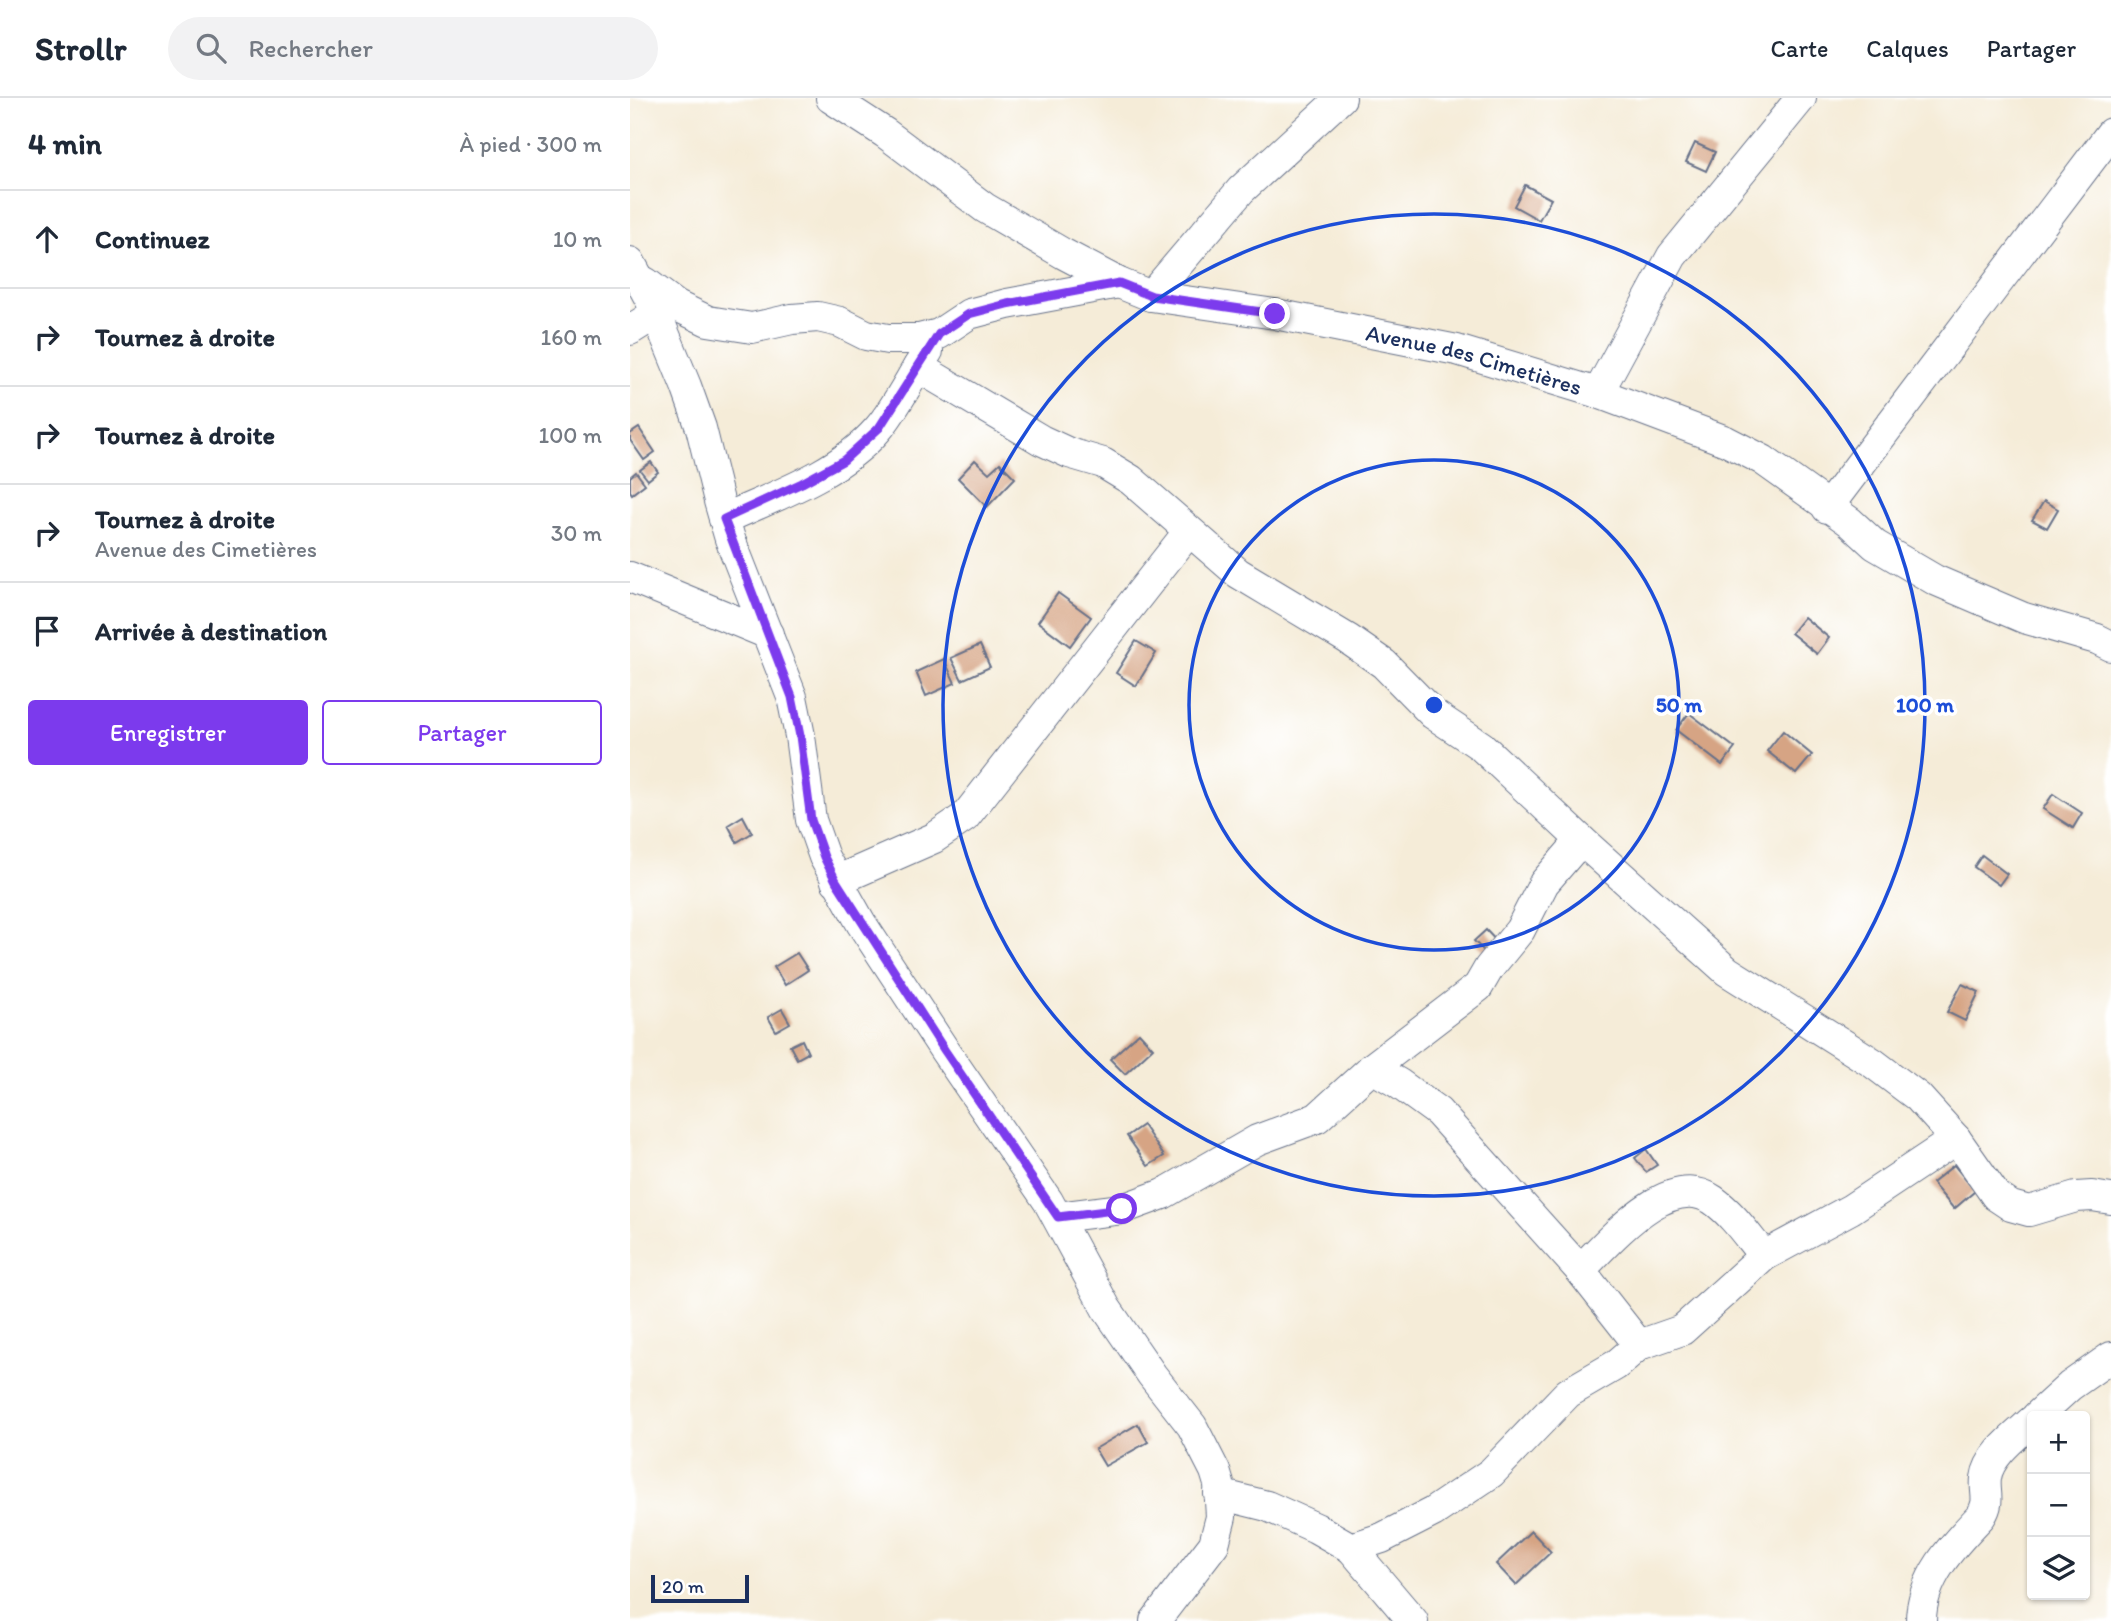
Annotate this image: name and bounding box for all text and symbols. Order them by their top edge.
search box [168,17,658,80]
text: Strollr [35,29,126,68]
icon: search [192,29,230,67]
text: Rechercher [248,32,373,64]
text: Carte [1771,34,1828,63]
text: Calques [1866,34,1949,63]
text: Partager [1987,34,2076,63]
text: 4 min [28,125,102,162]
text: À pied · 300 m [460,130,602,158]
icon: ahead [28,220,66,258]
text: Continuez [95,223,210,255]
text: 10 m [553,225,602,253]
route end [1259,298,1290,329]
icon: right [28,318,66,356]
street label: Avenue des Cimetières [1364,318,1585,401]
text: Tournez à droite [95,321,275,353]
text: 160 m [540,323,602,351]
icon: right [28,416,66,454]
text: Tournez à droite [95,419,275,451]
text: 100 m [538,421,602,449]
text: Tournez à droite [95,503,275,535]
icon: right [28,514,66,552]
text: 30 m [551,519,602,547]
text: Avenue des Cimetières [95,535,317,563]
icon: arrive [28,612,66,650]
text: Arrivée à destination [95,615,327,647]
text: 50 m [1656,692,1703,717]
text: 100 m [1896,692,1954,717]
centre of rings [1422,693,1446,717]
button: Enregistrer [28,700,308,765]
button: Partager [322,700,602,765]
route start [1106,1193,1137,1224]
map controls [2027,1411,2090,1600]
button: + [2027,1411,2090,1474]
button: − [2027,1474,2090,1537]
button: layers [2027,1537,2090,1600]
scale bar [651,1572,749,1604]
text: 20 m [662,1575,704,1598]

